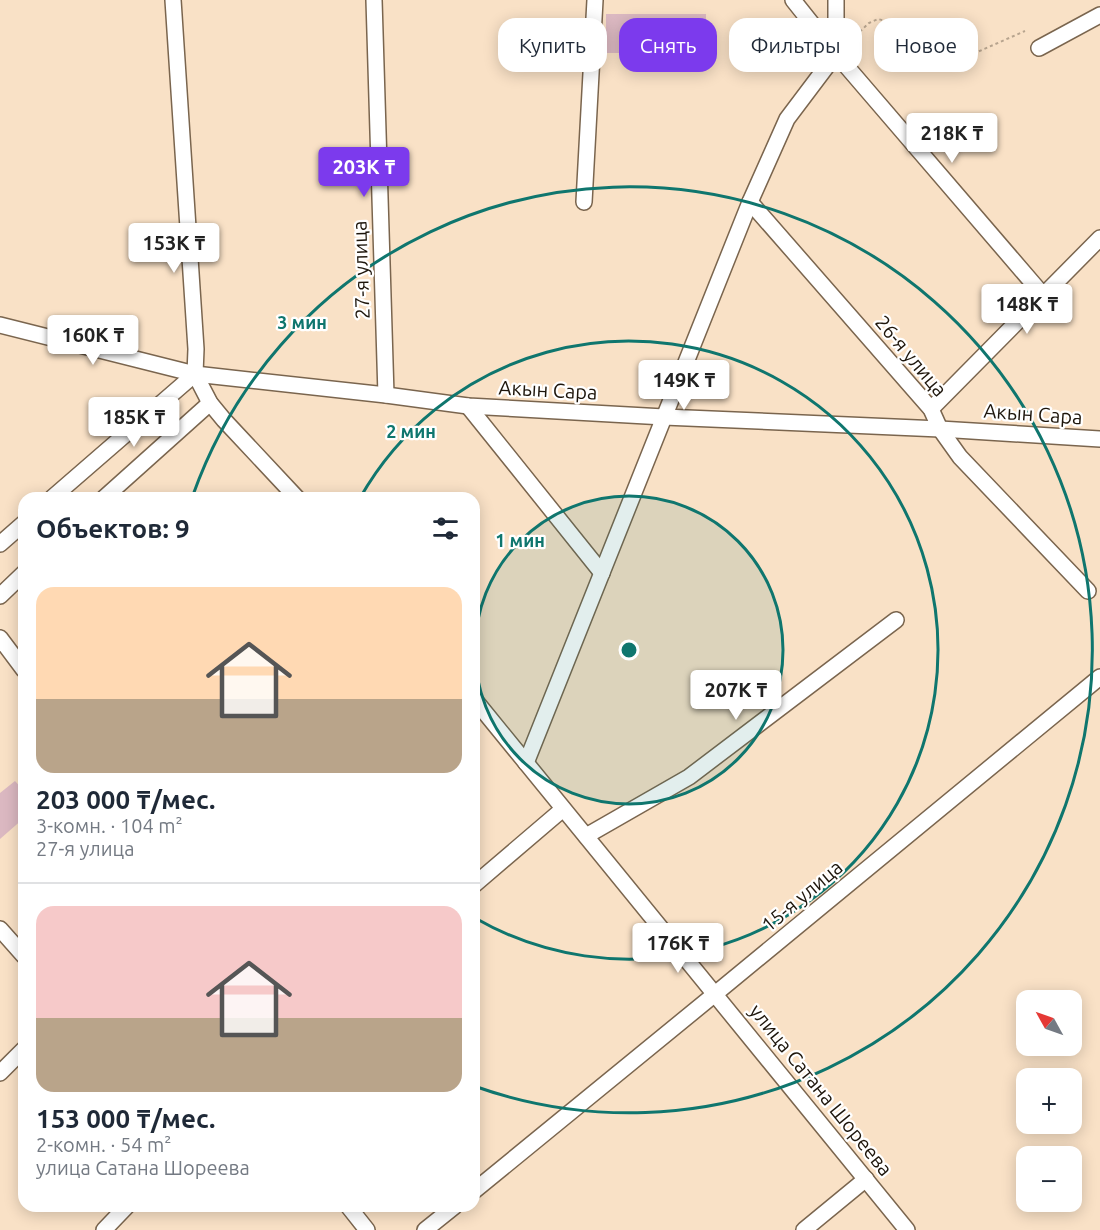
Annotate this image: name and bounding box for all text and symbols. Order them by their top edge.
chip: Купить [498,18,607,72]
chip: Снять [619,18,717,72]
chip: Фильтры [729,18,862,72]
chip: Новое [874,18,978,72]
pin: 218K ₸ [903,113,1001,164]
text: 218K ₸ [920,121,984,144]
pin: 203K ₸ [315,147,413,198]
text: 203K ₸ [332,155,396,178]
street label: 27-я улица [347,220,374,320]
pin: 153K ₸ [125,223,223,274]
text: 153K ₸ [142,231,206,254]
pin: 148K ₸ [978,284,1076,335]
text: 148K ₸ [995,292,1059,315]
street label: 26-я улица [871,311,952,401]
text: 3 мин [277,312,327,332]
pin: 160K ₸ [44,315,142,366]
text: 160K ₸ [61,323,125,346]
pin: 149K ₸ [635,360,733,411]
text: 149K ₸ [652,368,716,391]
street label: Акын Сара [498,375,598,404]
pin: 185K ₸ [85,397,183,448]
street label: Акын Сара [983,399,1083,428]
text: 185K ₸ [102,405,166,428]
text: 2 мин [386,421,436,441]
icon: filters [429,512,462,545]
text: Объектов: 9 [36,514,190,543]
text: 1 мин [495,530,545,550]
icon: home [195,626,303,734]
centre of rings [619,640,639,660]
pin: 207K ₸ [687,670,785,721]
text: 207K ₸ [704,678,768,701]
text: 203 000 ₸/мес. [36,785,215,814]
text: 3-комн. · 104 m² [36,814,183,837]
text: 27-я улица [36,837,134,860]
street label: 15-я улица [757,855,847,936]
pin: 176K ₸ [629,923,727,974]
text: 176K ₸ [646,931,710,954]
icon: home [195,945,303,1053]
north arrow [1016,990,1082,1056]
map controls [1016,990,1082,1212]
street label: улица Сатана Шореева [745,999,898,1180]
button: + [1016,1068,1082,1134]
text: 153 000 ₸/мес. [36,1104,215,1133]
text: 2-комн. · 54 m² [36,1133,171,1156]
button: − [1016,1146,1082,1212]
text: улица Сатана Шореева [36,1156,250,1179]

